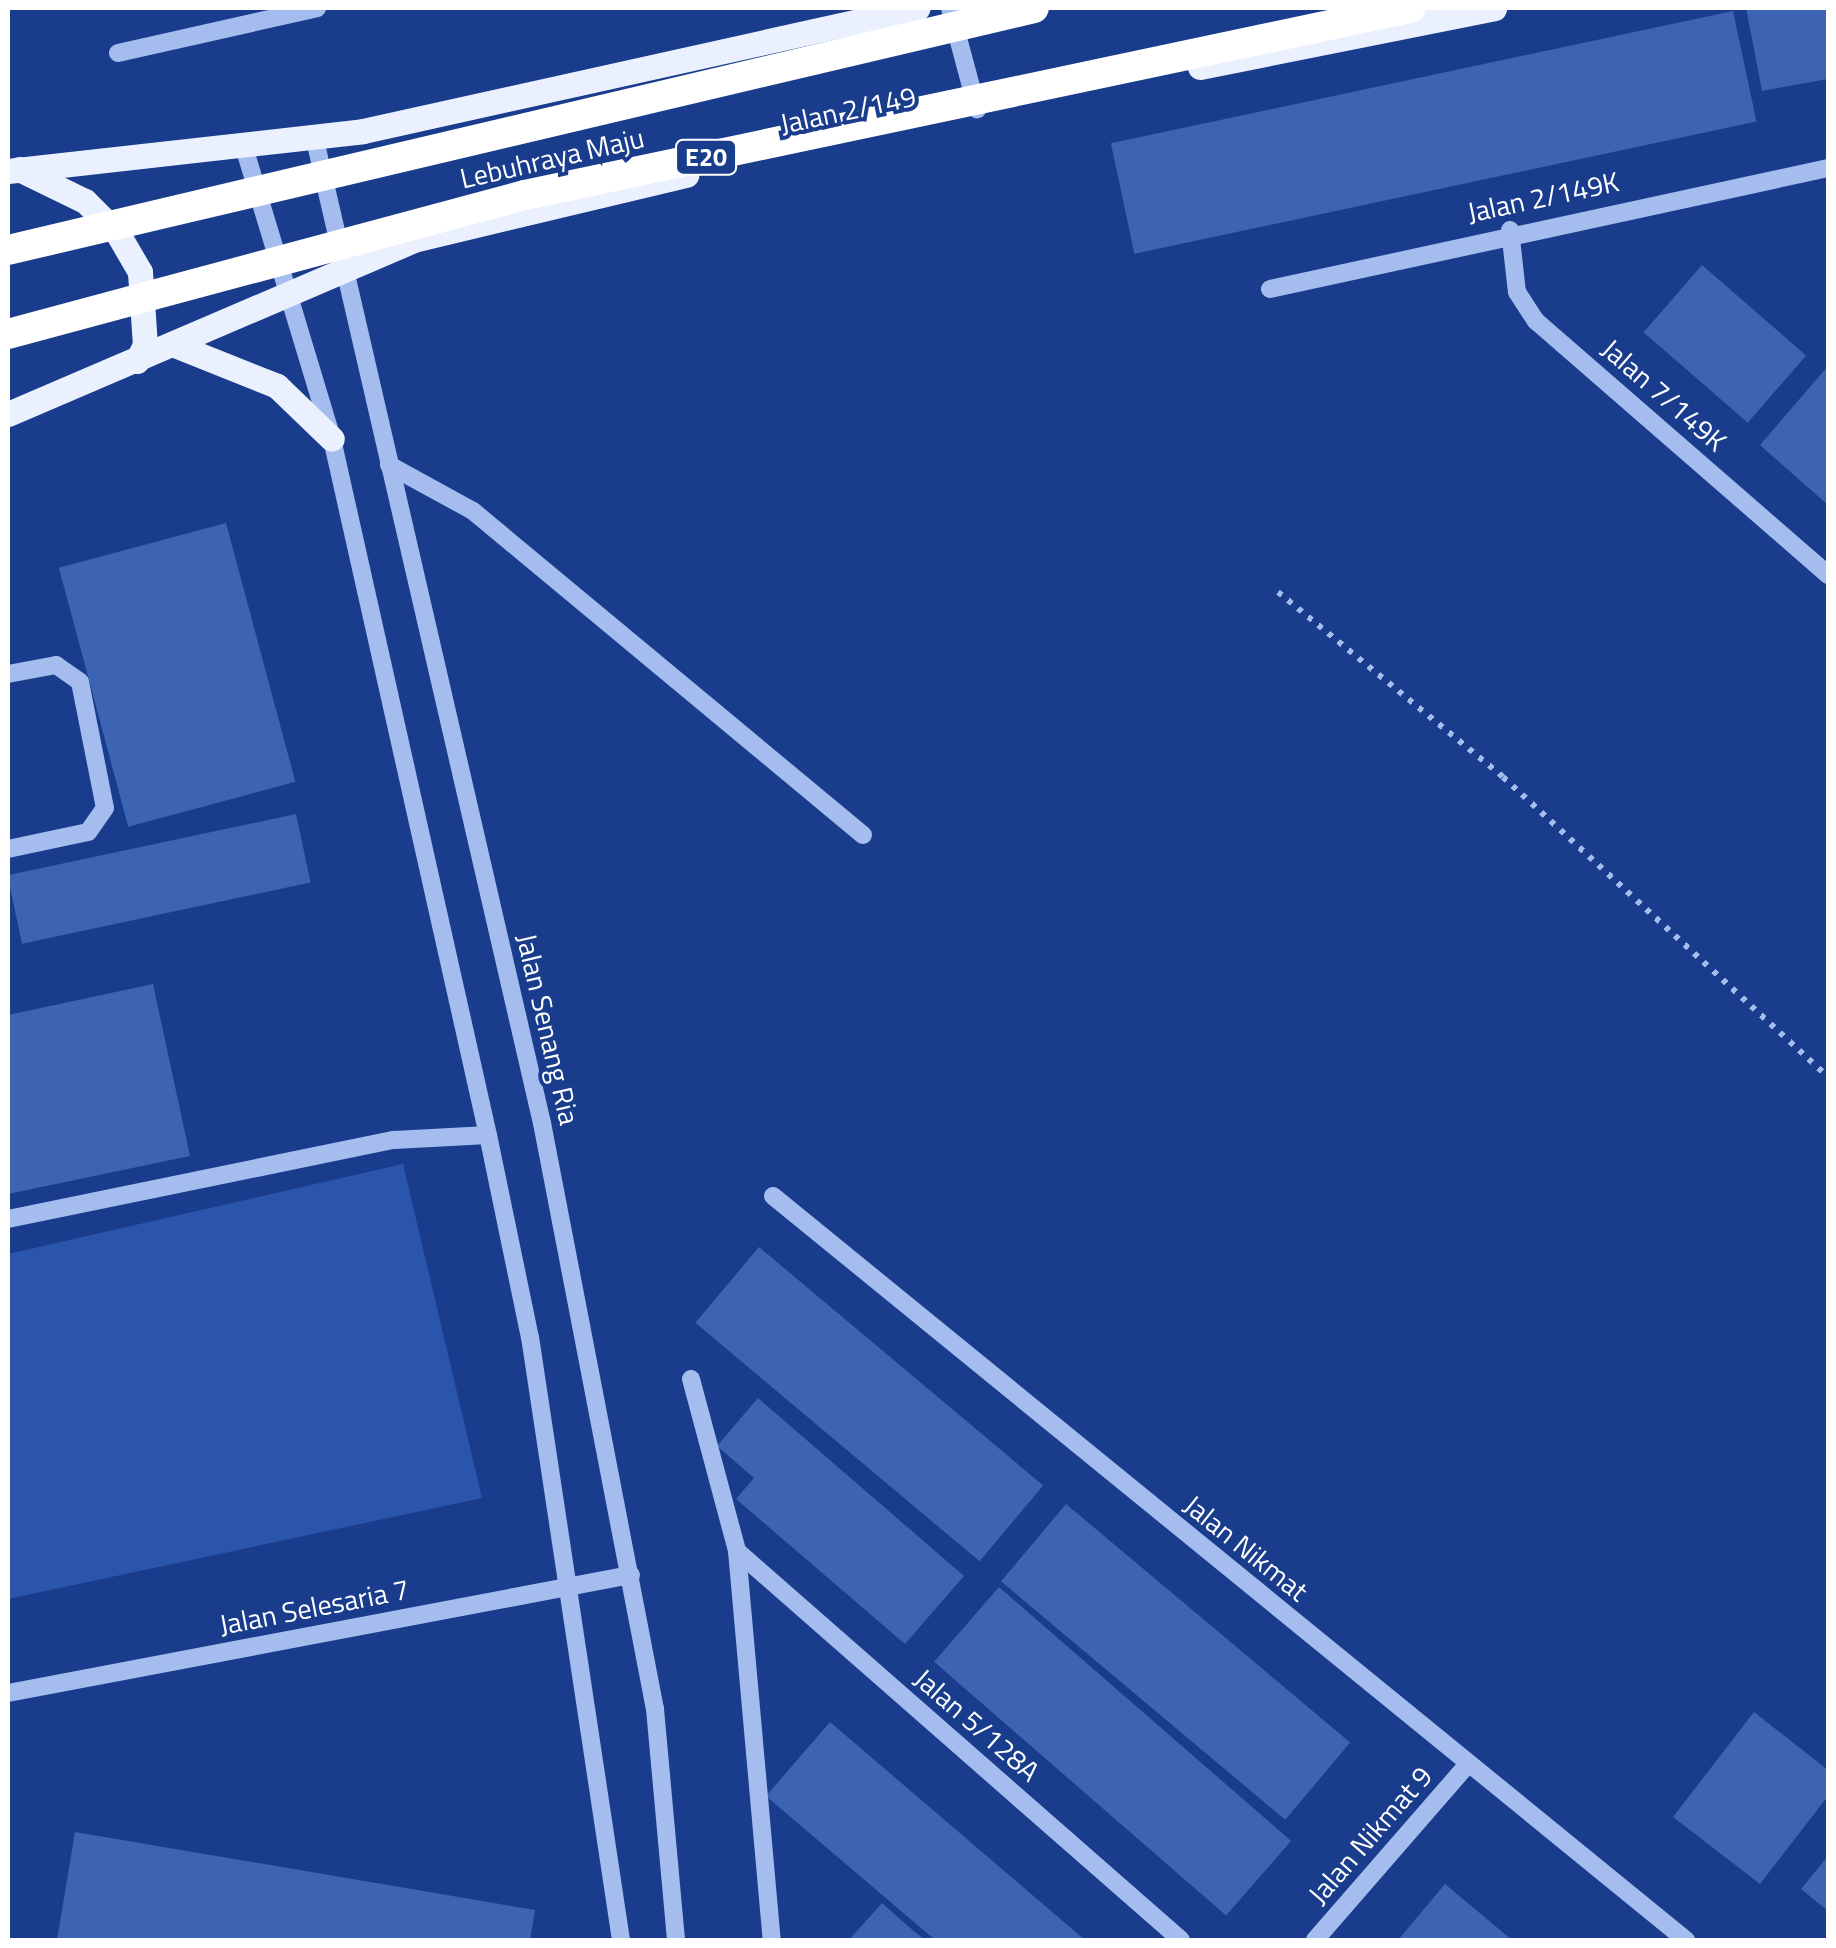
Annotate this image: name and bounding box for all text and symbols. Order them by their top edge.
street label: Jalan 2/149 [777,79,919,141]
street label: Lebuhraya Maju [457,121,647,195]
road number: E20 [674,137,738,177]
street label: Jalan 2/149K [1464,165,1622,229]
street label: Jalan 7/149K [1595,332,1733,458]
street label: Jalan Senang Ria [510,930,586,1128]
street label: Jalan Nikmat [1177,1488,1315,1608]
street label: Jalan Selesaria 7 [216,1572,412,1642]
street label: Jalan 5/128A [908,1662,1046,1788]
street label: Jalan Nikmat 9 [1301,1759,1439,1911]

